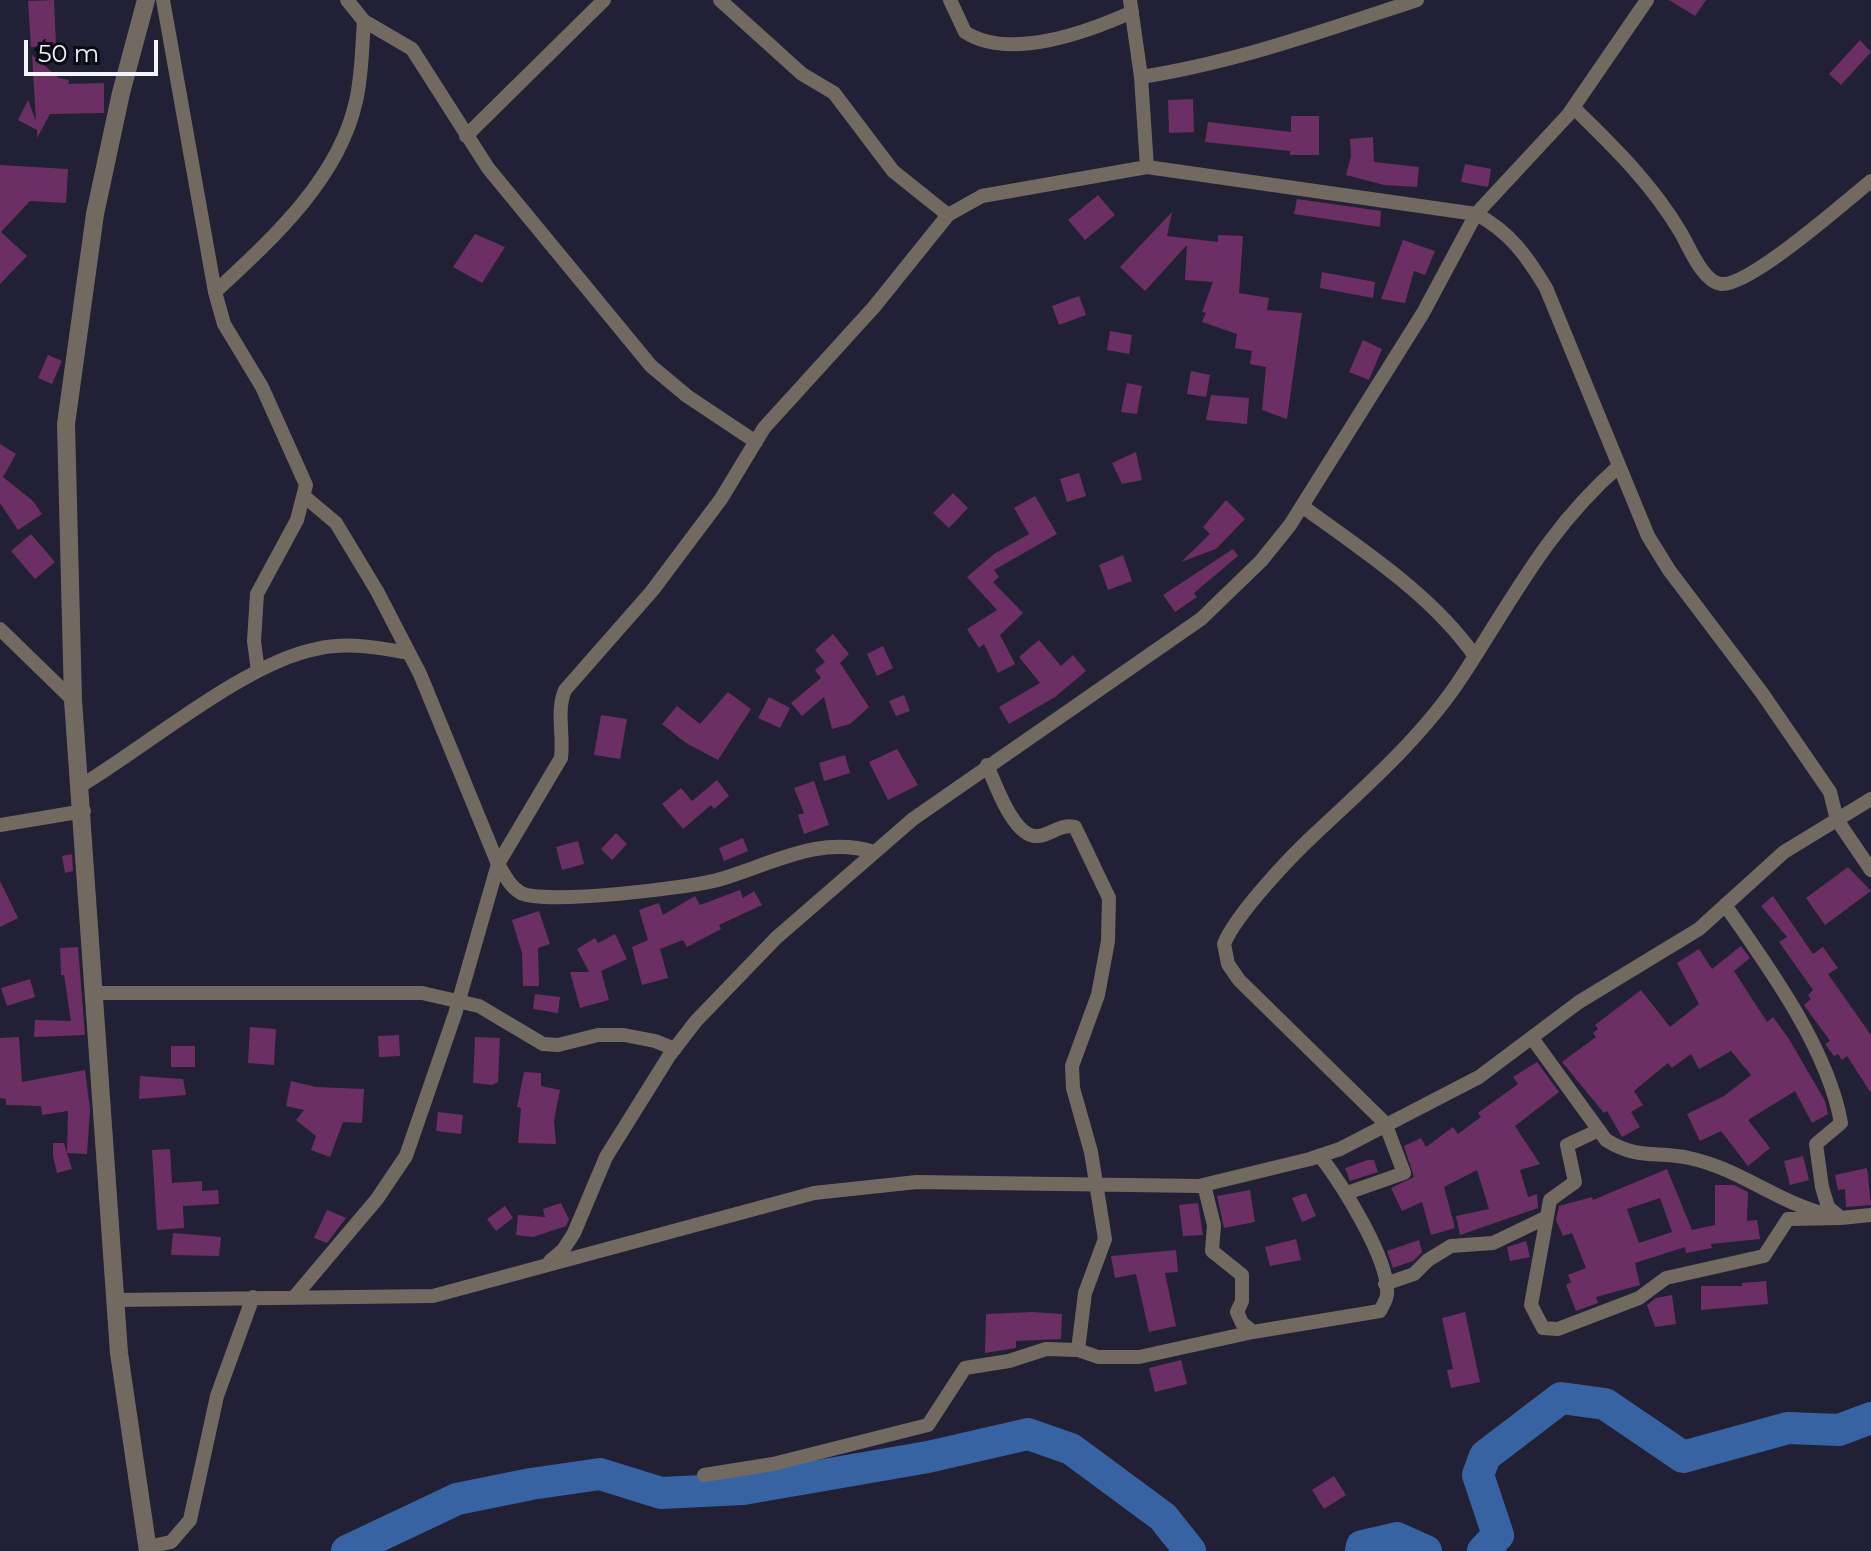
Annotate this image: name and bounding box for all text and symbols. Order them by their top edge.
scale bar [28,24,162,74]
text: 50 m [38,39,99,68]

